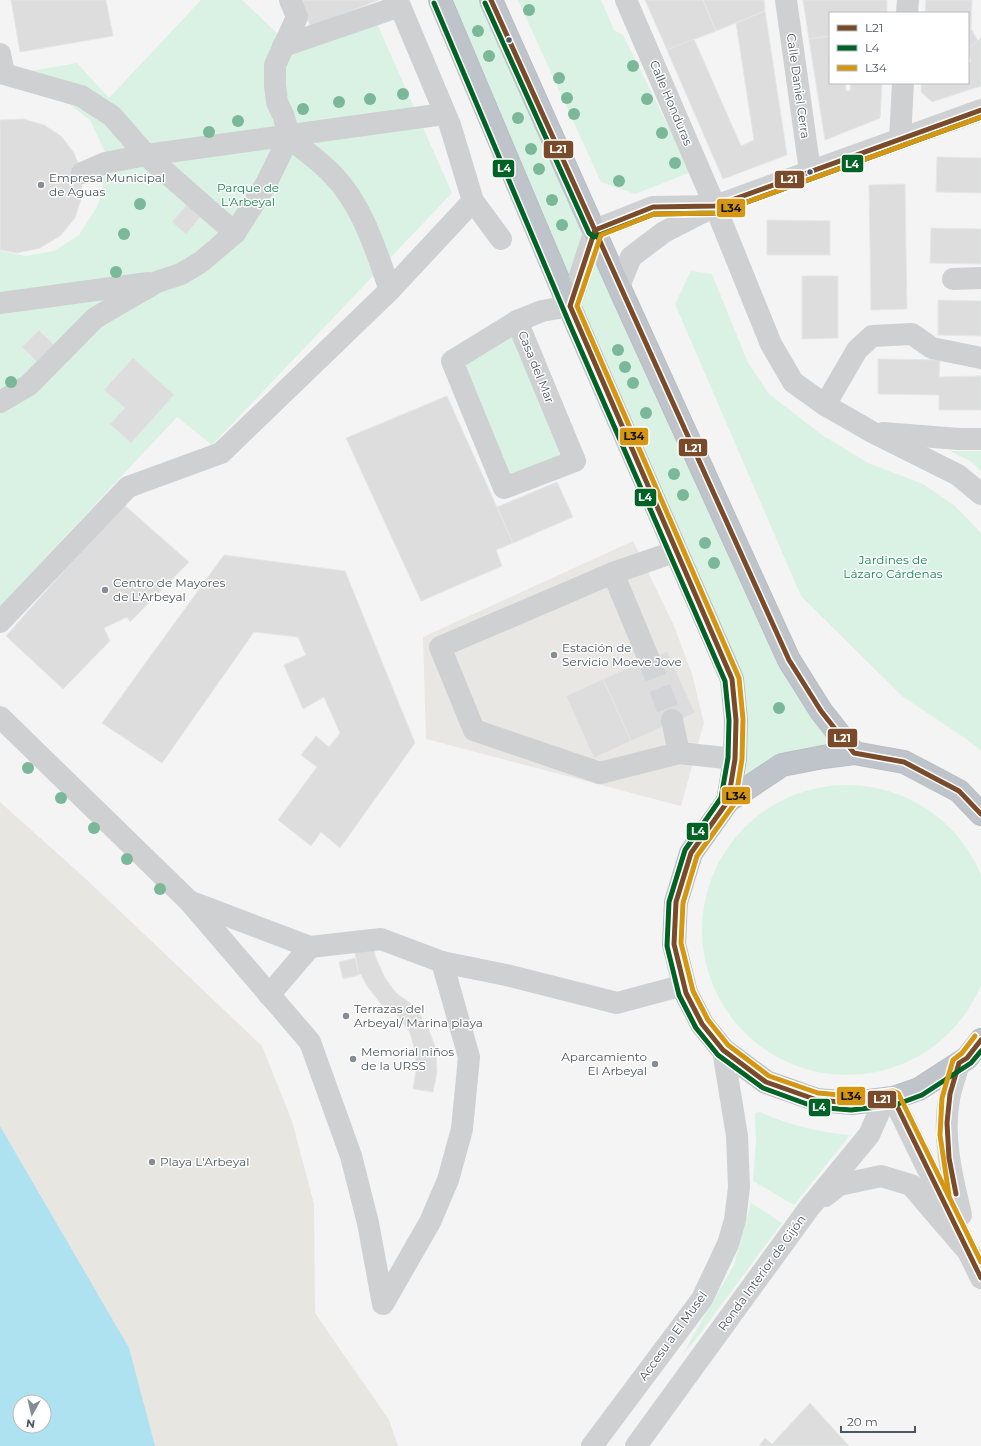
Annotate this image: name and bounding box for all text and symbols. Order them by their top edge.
legend [829,12,969,84]
text: L21 [865,20,883,35]
street label: Calle Daniel Cerra [784,32,813,139]
unlabelled marker [504,35,514,45]
text: L4 [865,40,880,55]
street label: Calle Honduras [647,58,696,148]
text: L34 [865,60,887,75]
line badge: L21 [543,140,574,159]
text: L21 [549,142,567,156]
line badge: L4 [841,154,864,173]
text: L4 [845,157,859,171]
line badge: L4 [492,159,515,178]
text: L4 [497,161,511,175]
unlabelled marker [805,167,815,177]
place label: Empresa Municipal de Aguas [49,170,165,199]
line badge: L21 [774,170,805,189]
text: L21 [780,172,798,186]
marker: Empresa Municipal de Aguas [36,180,46,190]
park label: Parque de L'Arbeyal [217,180,279,209]
line badge: L34 [716,198,746,218]
text: L34 [721,201,742,215]
street label: Casa del Mar [515,328,558,405]
line badge: L34 [619,427,649,446]
text: L34 [624,429,645,443]
line badge: L21 [678,438,708,457]
text: L21 [684,441,702,455]
line badge: L4 [634,488,657,507]
text: L4 [638,490,652,504]
park label: Jardines de Lázaro Cárdenas [843,552,943,581]
place label: Centro de Mayores de L'Arbeyal [113,575,225,604]
marker: Centro de Mayores de L'Arbeyal [100,585,110,595]
place label: Estación de Servicio Moeve Jove [562,640,682,669]
marker: Estación de Servicio Moeve Jove [549,650,559,660]
line badge: L21 [827,728,858,748]
text: L21 [833,731,851,745]
line badge: L34 [721,786,751,805]
text: L34 [726,789,747,803]
line badge: L4 [686,822,709,841]
text: L4 [691,824,705,838]
place label: Terrazas del Arbeyal/ Marina playa [354,1001,483,1030]
marker: Terrazas del Arbeyal/ Marina playa [341,1011,351,1021]
place label: Memorial niños de la URSS [361,1044,454,1073]
place label: Aparcamiento El Arbeyal [561,1049,647,1078]
marker: Memorial niños de la URSS [348,1054,358,1064]
marker: Aparcamiento El Arbeyal [650,1059,660,1069]
line badge: L34 [836,1086,866,1106]
text: L34 [841,1089,862,1103]
line badge: L21 [867,1090,897,1109]
text: L21 [873,1092,891,1106]
line badge: L4 [808,1098,831,1117]
text: L4 [812,1100,826,1114]
place label: Playa L'Arbeyal [160,1154,249,1169]
marker: Playa L'Arbeyal [147,1157,157,1167]
street label: Ronda Interior de Gijón [714,1212,809,1334]
street label: Accesu a El Musel [635,1288,710,1383]
north arrow [12,1394,52,1434]
scale bar [841,1408,915,1434]
text: 20 m [847,1414,878,1429]
text: N [25,1416,36,1431]

